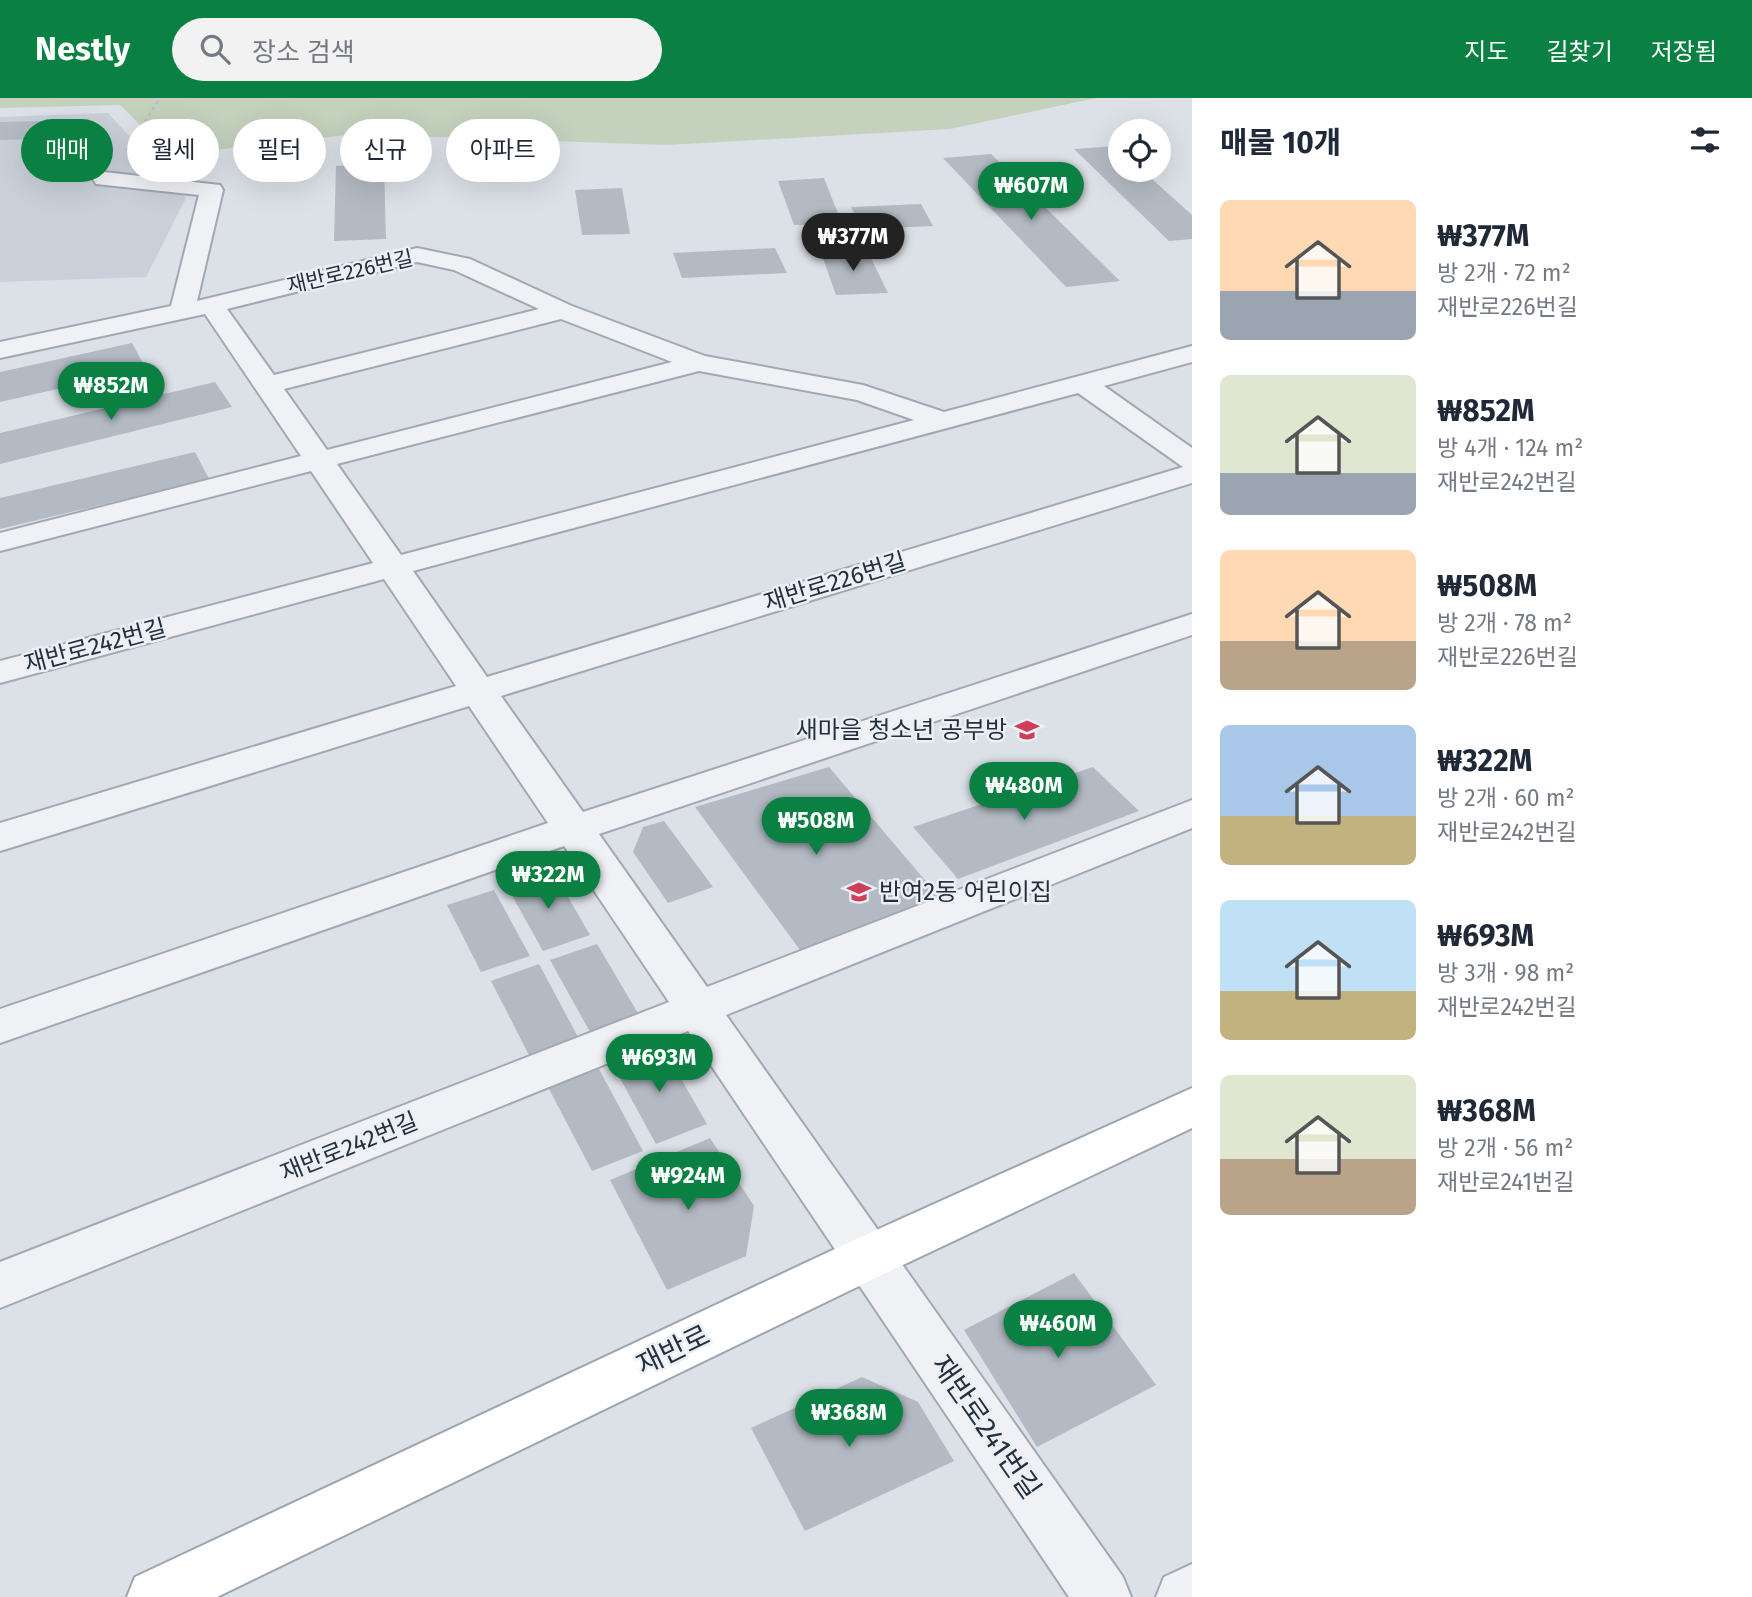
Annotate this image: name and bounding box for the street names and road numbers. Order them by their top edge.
street label: 재반로226번길 [284,245,416,299]
street label: 재반로226번길 [761,547,909,617]
street label: 재반로242번길 [21,614,169,678]
street label: 재반로242번길 [276,1107,422,1187]
street label: 재반로 [631,1318,715,1382]
street label: 재반로241번길 [925,1349,1047,1505]

